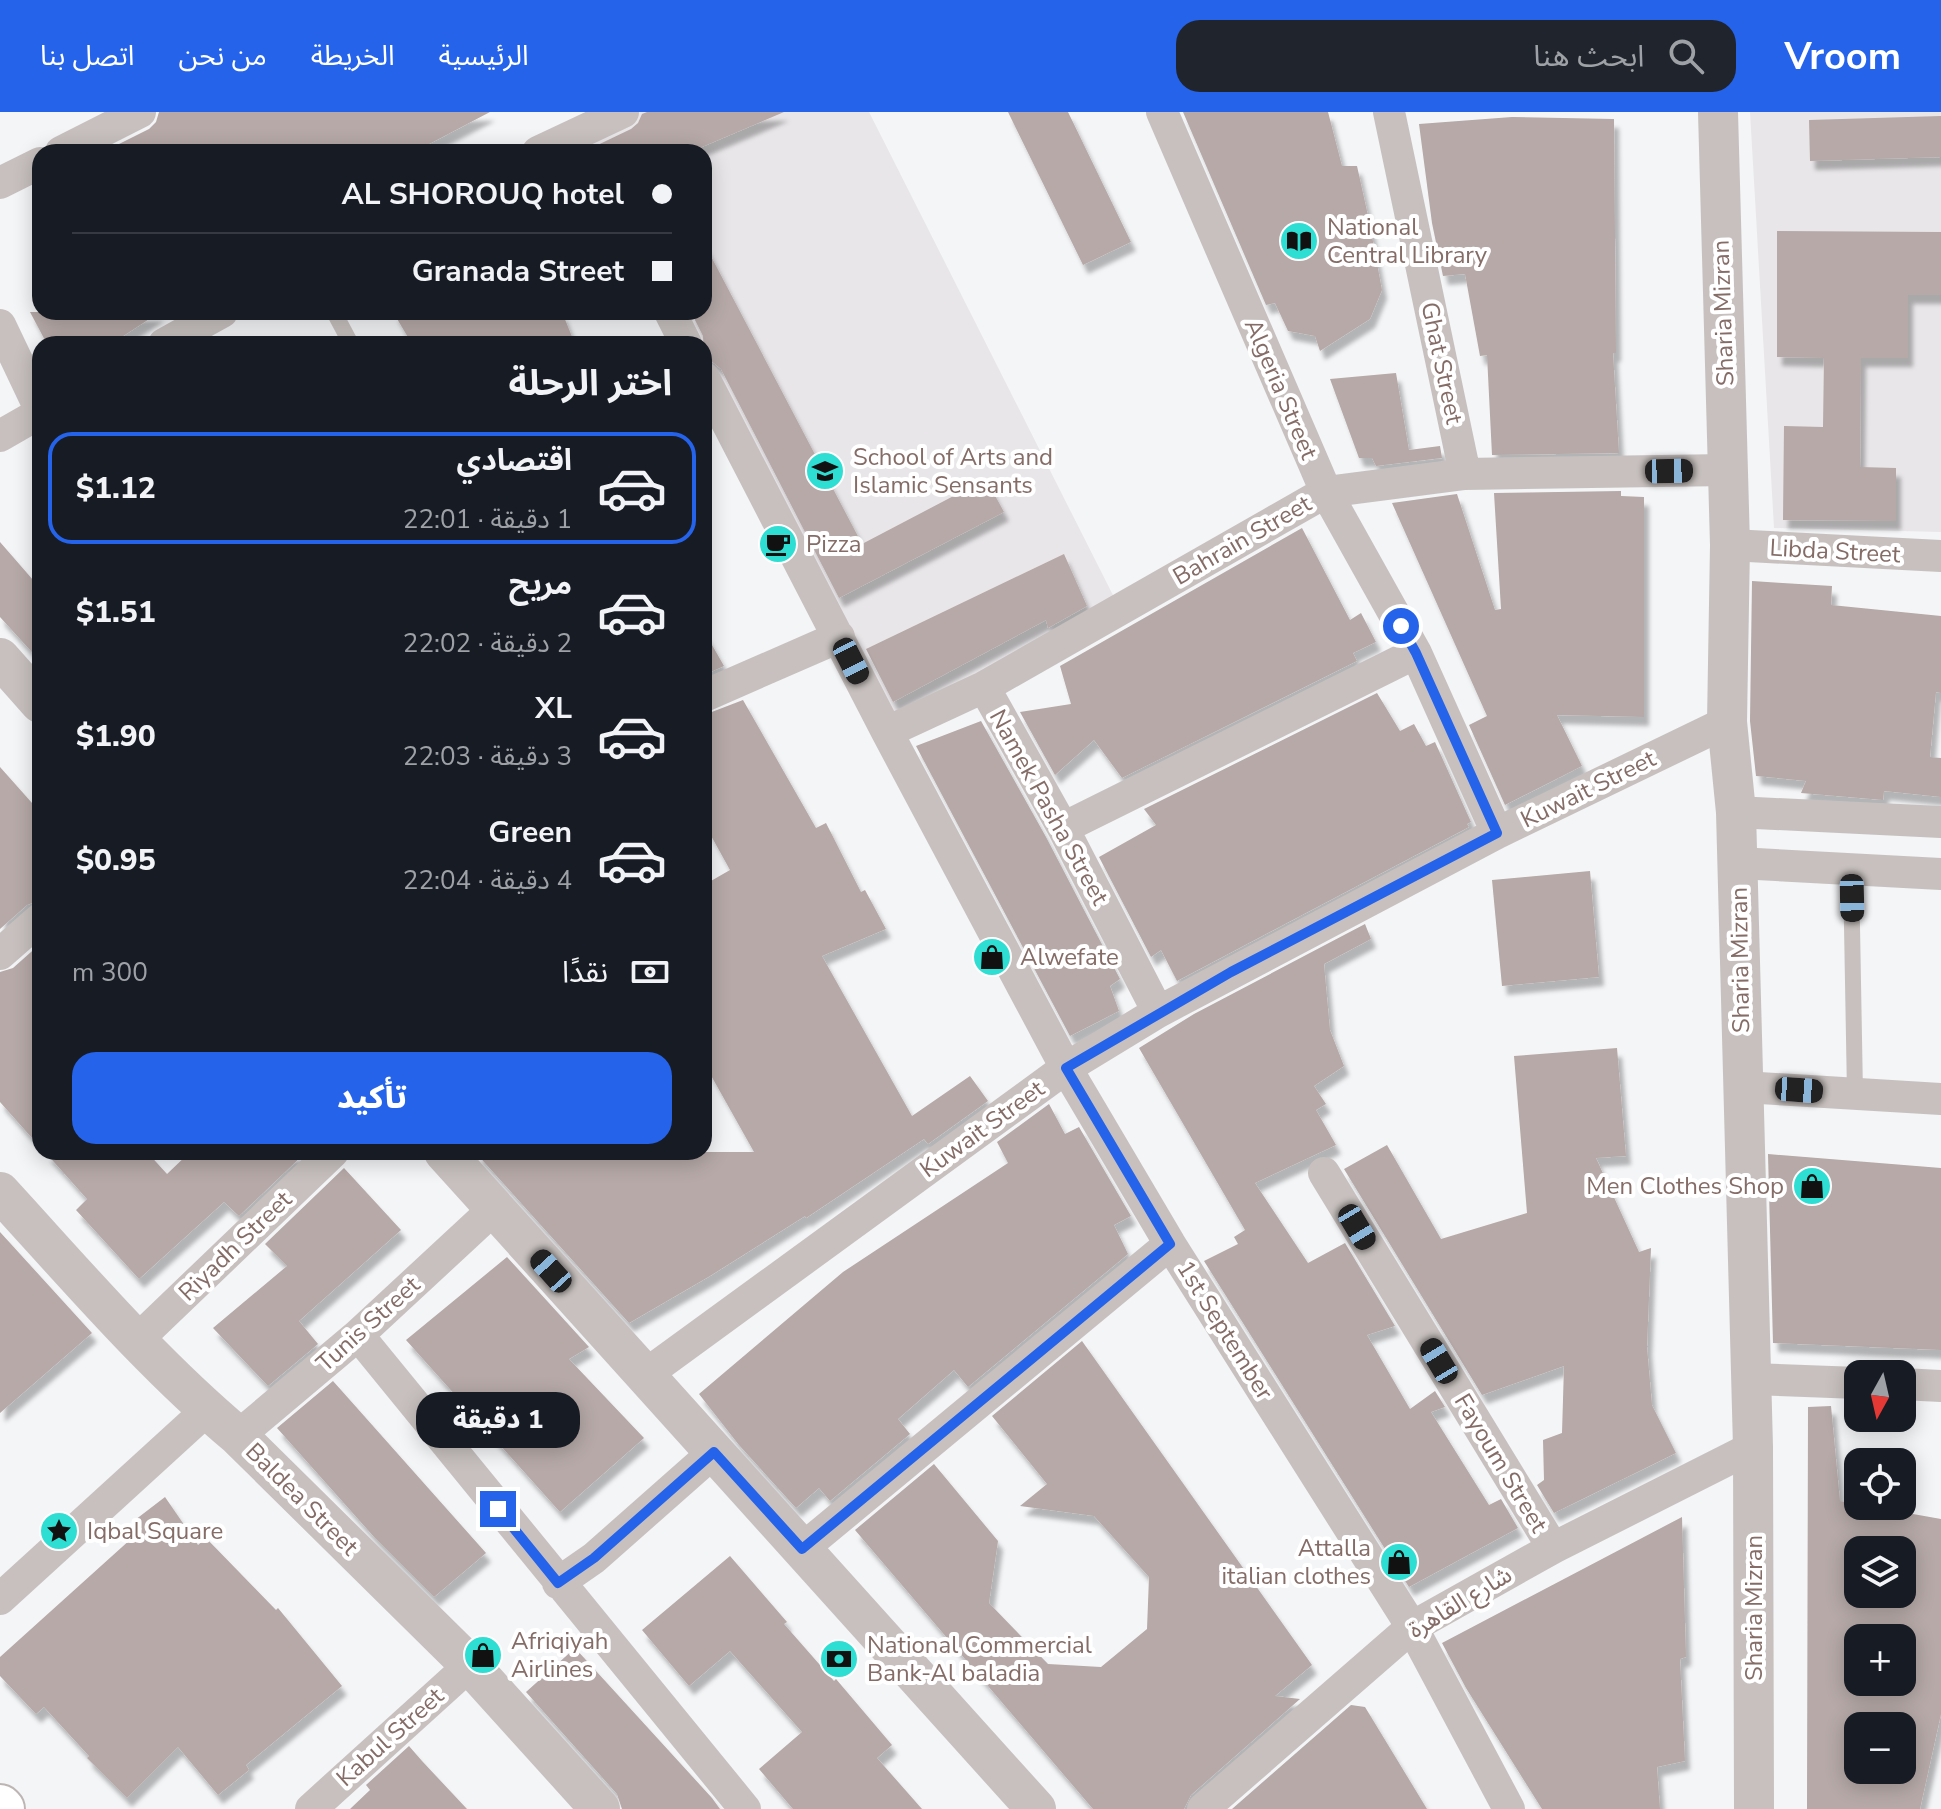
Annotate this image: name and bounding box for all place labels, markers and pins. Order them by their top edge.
place label: National Central Library [1327,211,1488,271]
library icon: National Central Library [1278,220,1320,262]
place label: School of Arts and Islamic Sensants [853,441,1053,501]
school or university icon: School of Arts and Islamic Sensants [804,450,846,492]
cafe icon: Pizza [757,523,799,565]
place label: Pizza [806,528,862,560]
shop icon: Alwefate [971,936,1013,978]
place label: Alwefate [1020,941,1119,973]
shop icon: Men Clothes Shop [1791,1165,1833,1207]
place label: Men Clothes Shop [1586,1170,1784,1202]
place icon: Iqbal Square [38,1510,80,1552]
place label: Iqbal Square [87,1515,223,1547]
place label: Attalla italian clothes [1221,1532,1371,1592]
shop icon: Attalla italian clothes [1378,1541,1420,1583]
place label: Afriqiyah Airlines [511,1625,608,1685]
place label: National Commercial Bank-Al baladia [867,1629,1092,1689]
shop icon: Afriqiyah Airlines [462,1634,504,1676]
bank icon: National Commercial Bank-Al baladia [818,1638,860,1680]

